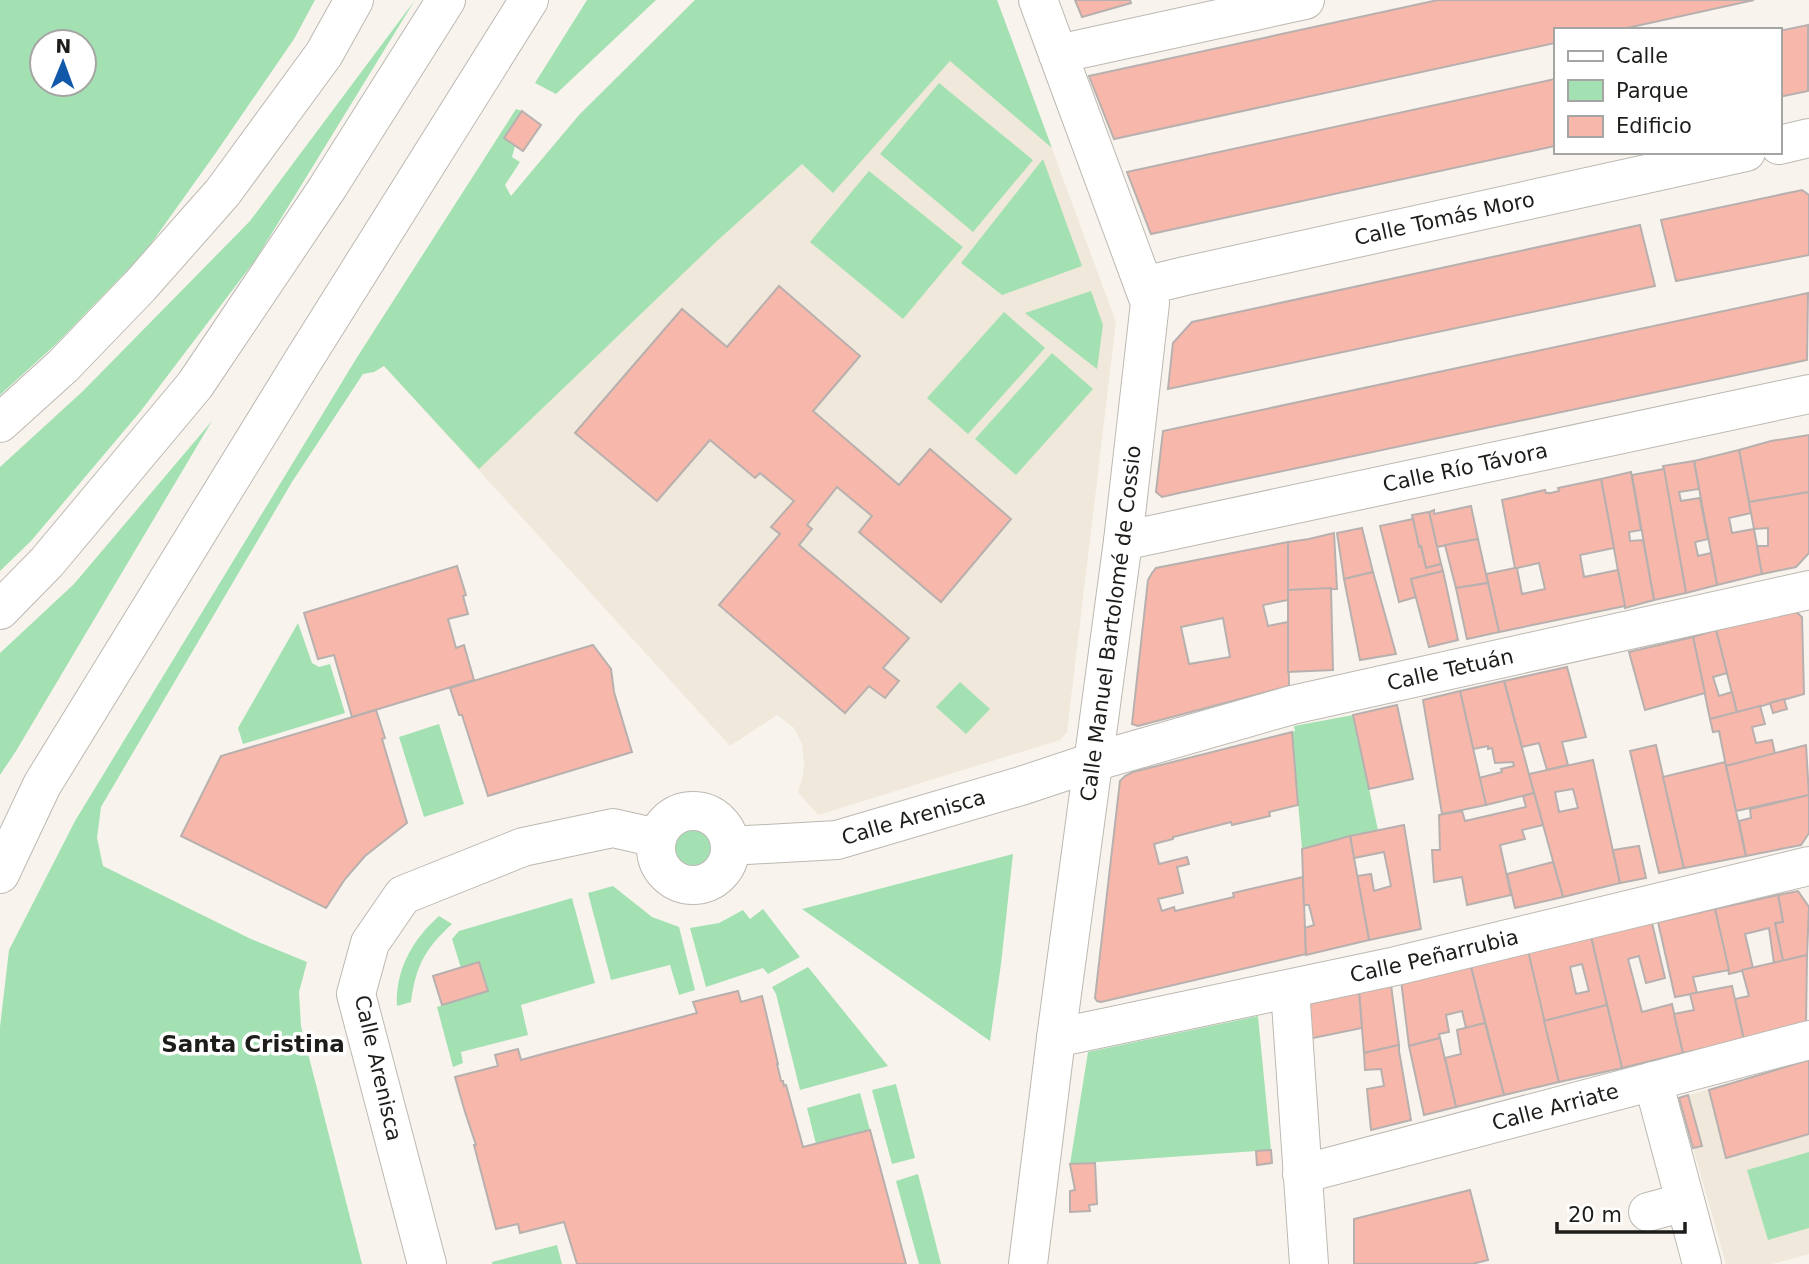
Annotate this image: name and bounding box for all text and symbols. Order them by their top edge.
north arrow [28,28,98,98]
legend [1554,28,1781,154]
text: N [55,35,71,57]
text: Calle [1616,44,1668,68]
text: Parque [1616,79,1688,103]
text: Edificio [1616,114,1692,138]
street label: Calle Tomás Moro [1352,187,1537,250]
street label: Calle Río Távora [1381,438,1550,497]
street label: Calle Manuel Bartolomé de Cossio [1076,444,1146,803]
street label: Calle Tetuán [1385,644,1516,695]
street label: Calle Arenisca [839,785,988,850]
street label: Calle Peñarrubia [1348,925,1521,987]
street label: Calle Arenisca [350,993,406,1143]
district label: Santa Cristina [161,1031,345,1057]
street label: Calle Arriate [1489,1079,1621,1135]
scale bar [1557,1190,1685,1234]
text: 20 m [1568,1203,1622,1227]

